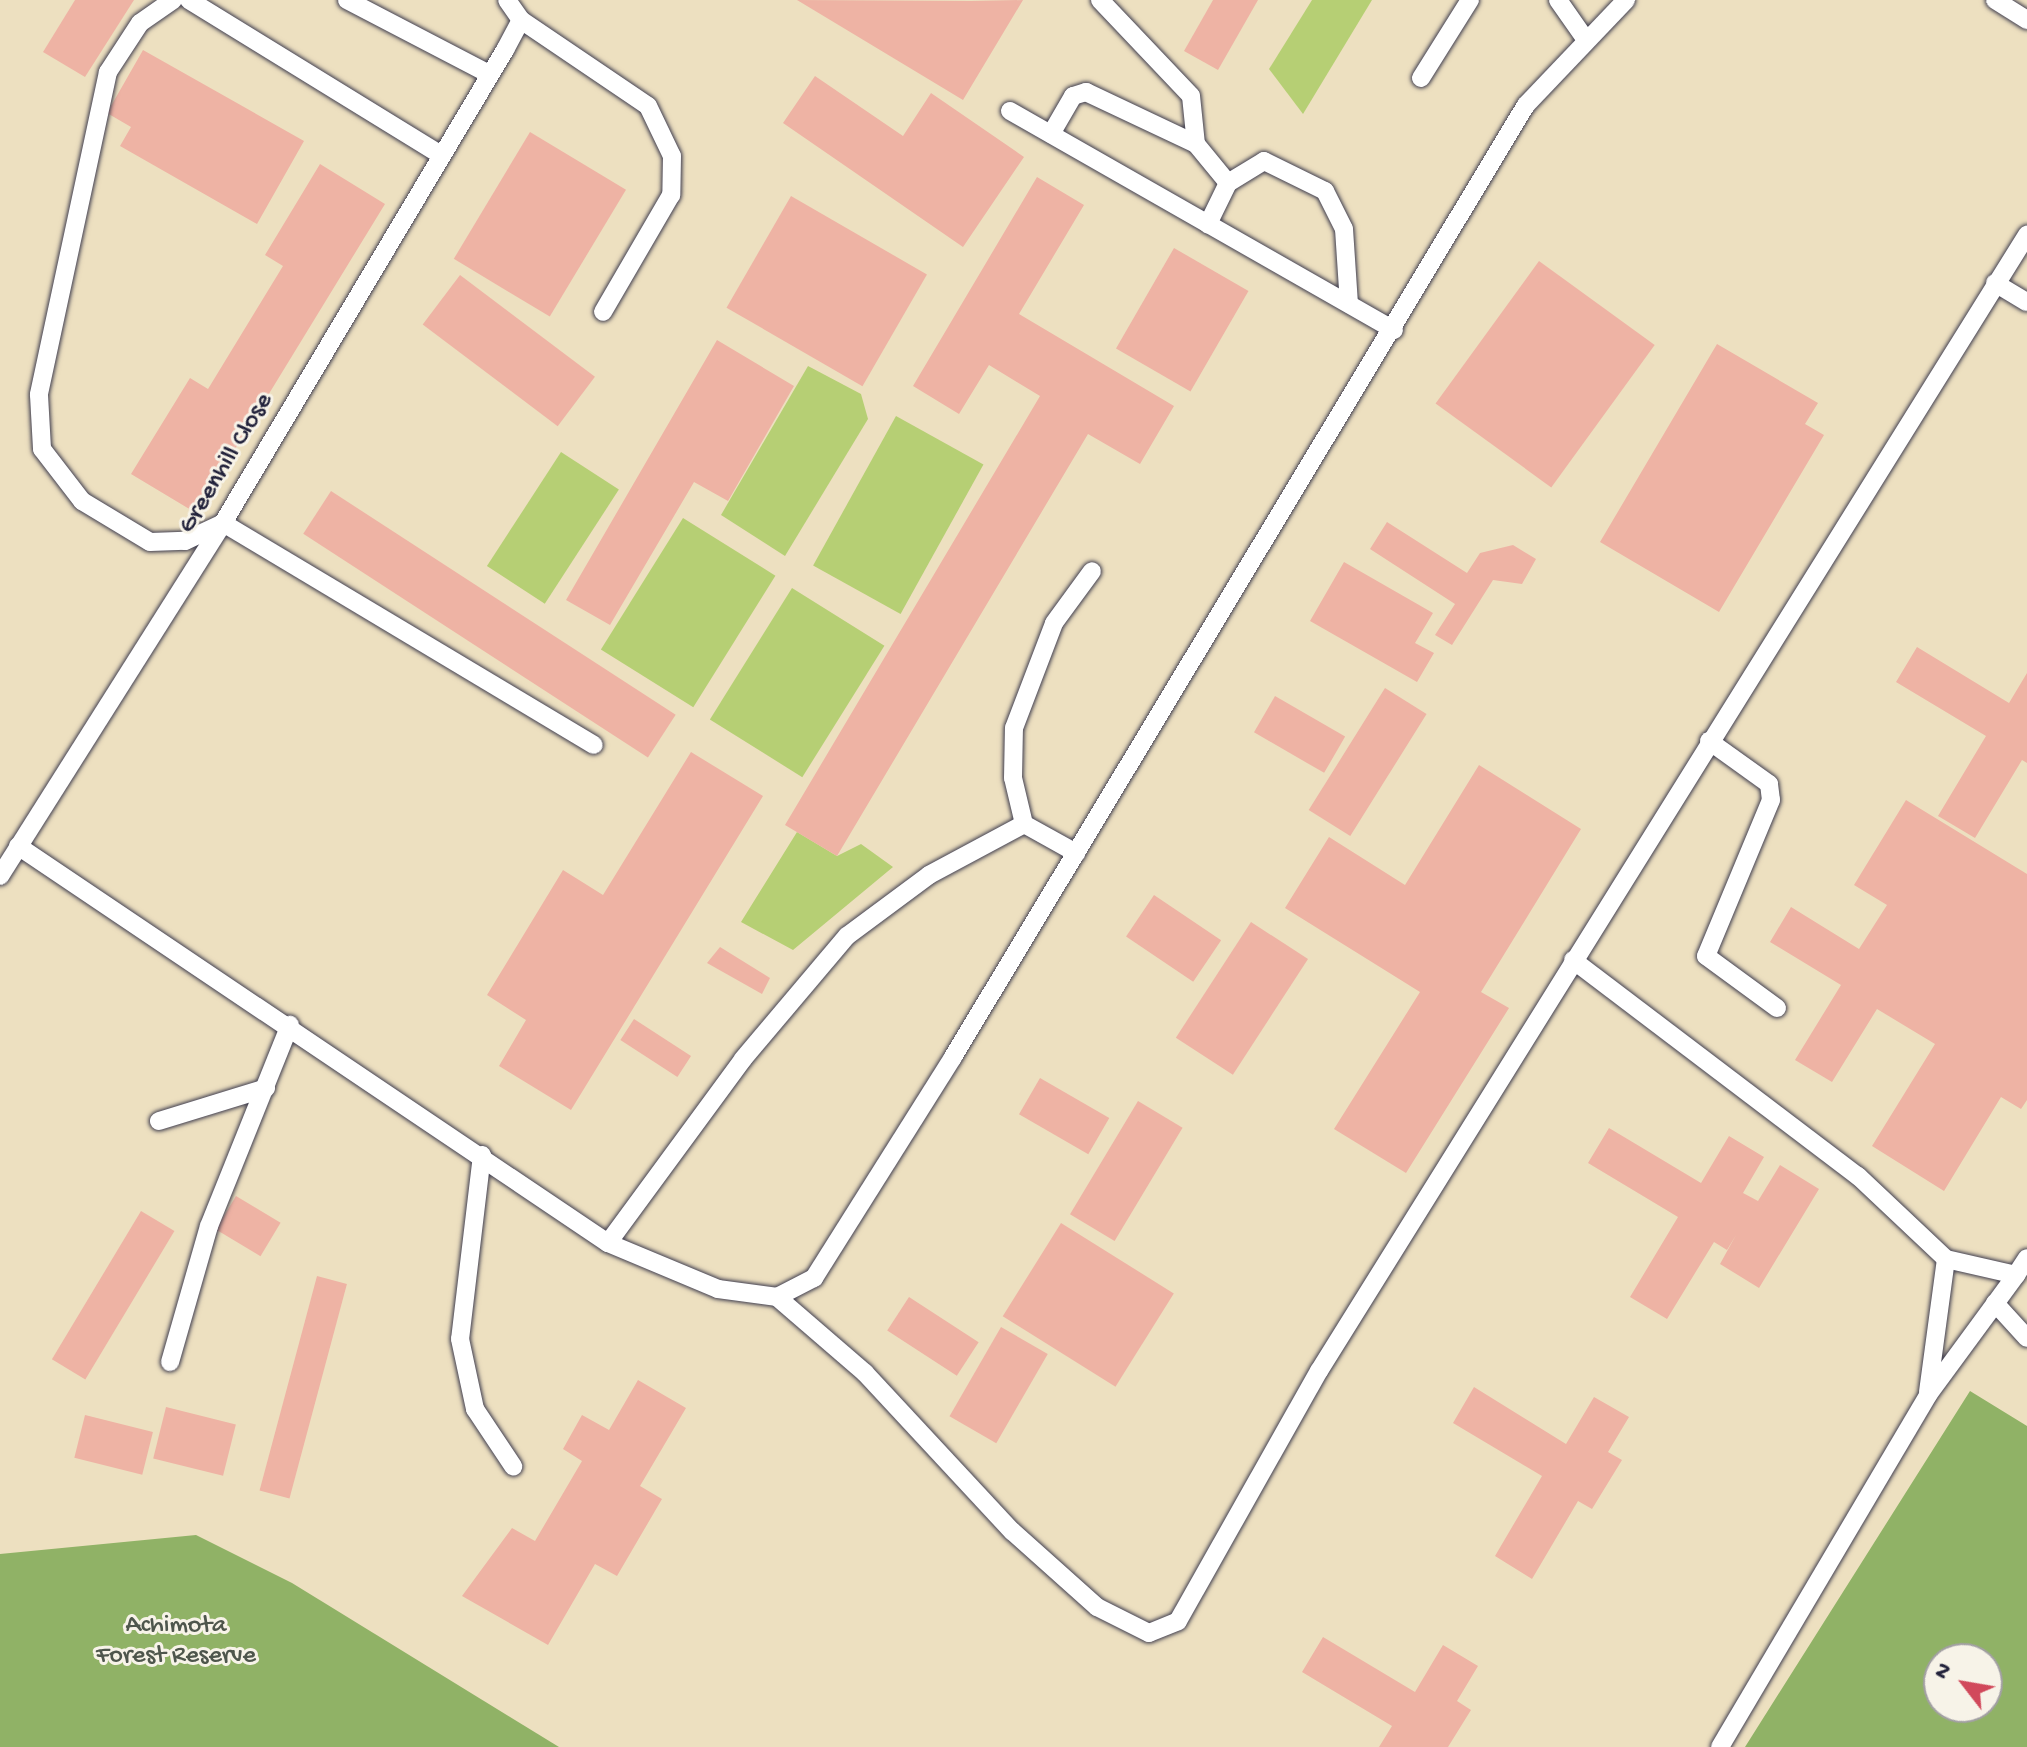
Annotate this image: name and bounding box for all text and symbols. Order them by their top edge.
street label: Greenhill Close [173,388,281,540]
park label: Achimota Forest Reserve [96,1611,256,1672]
north arrow [1923,1643,2003,1723]
text: N [1929,1659,1959,1685]

